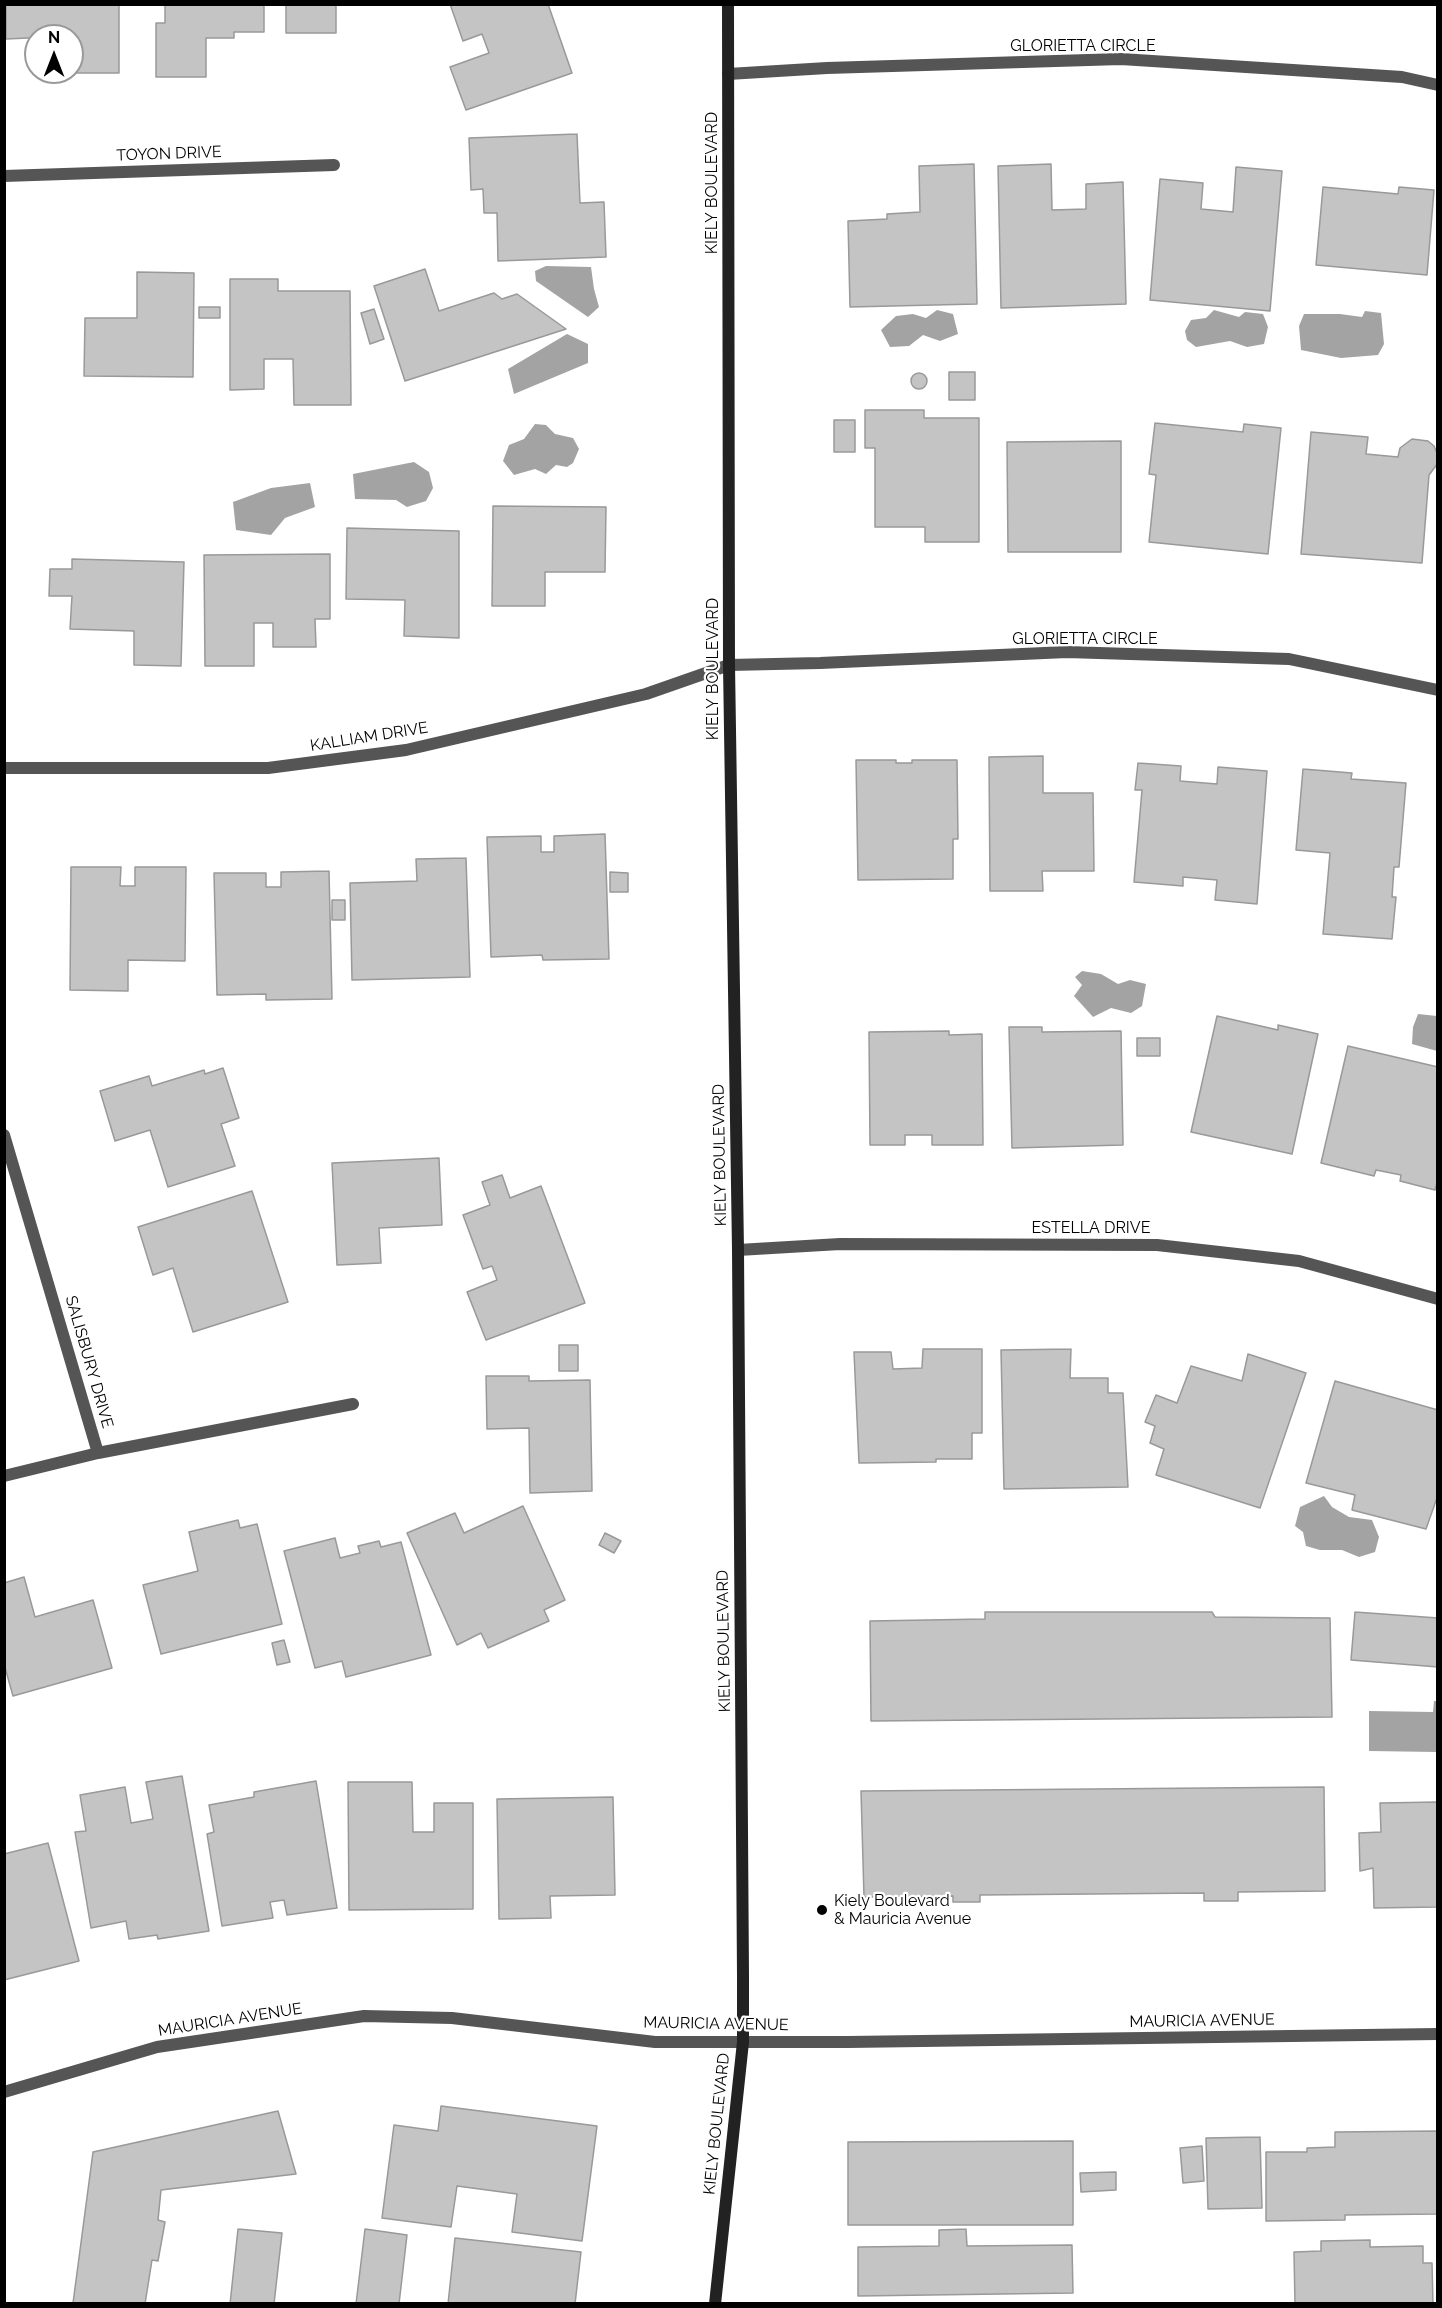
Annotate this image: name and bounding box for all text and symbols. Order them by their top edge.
north arrow [24,24,84,84]
text: N [48,28,60,47]
street label: GLORIETTA CIRCLE [1010,36,1156,56]
street label: KIELY BOULEVARD [702,112,722,254]
street label: TOYON DRIVE [116,143,222,165]
street label: KIELY BOULEVARD [703,598,723,740]
street label: GLORIETTA CIRCLE [1012,629,1158,649]
street label: KALLIAM DRIVE [309,718,429,756]
street label: KIELY BOULEVARD [709,1084,731,1226]
street label: ESTELLA DRIVE [1032,1218,1150,1238]
street label: SALISBURY DRIVE [61,1294,117,1430]
street label: KIELY BOULEVARD [713,1570,735,1712]
place label: Kiely Boulevard & Mauricia Avenue [834,1891,971,1929]
marker: Kiely Boulevard & Mauricia Avenue [815,1903,829,1917]
street label: MAURICIA AVENUE [157,1999,303,2041]
street label: MAURICIA AVENUE [1129,2010,1275,2032]
street label: MAURICIA AVENUE [643,2013,789,2035]
street label: KIELY BOULEVARD [700,2052,734,2196]

